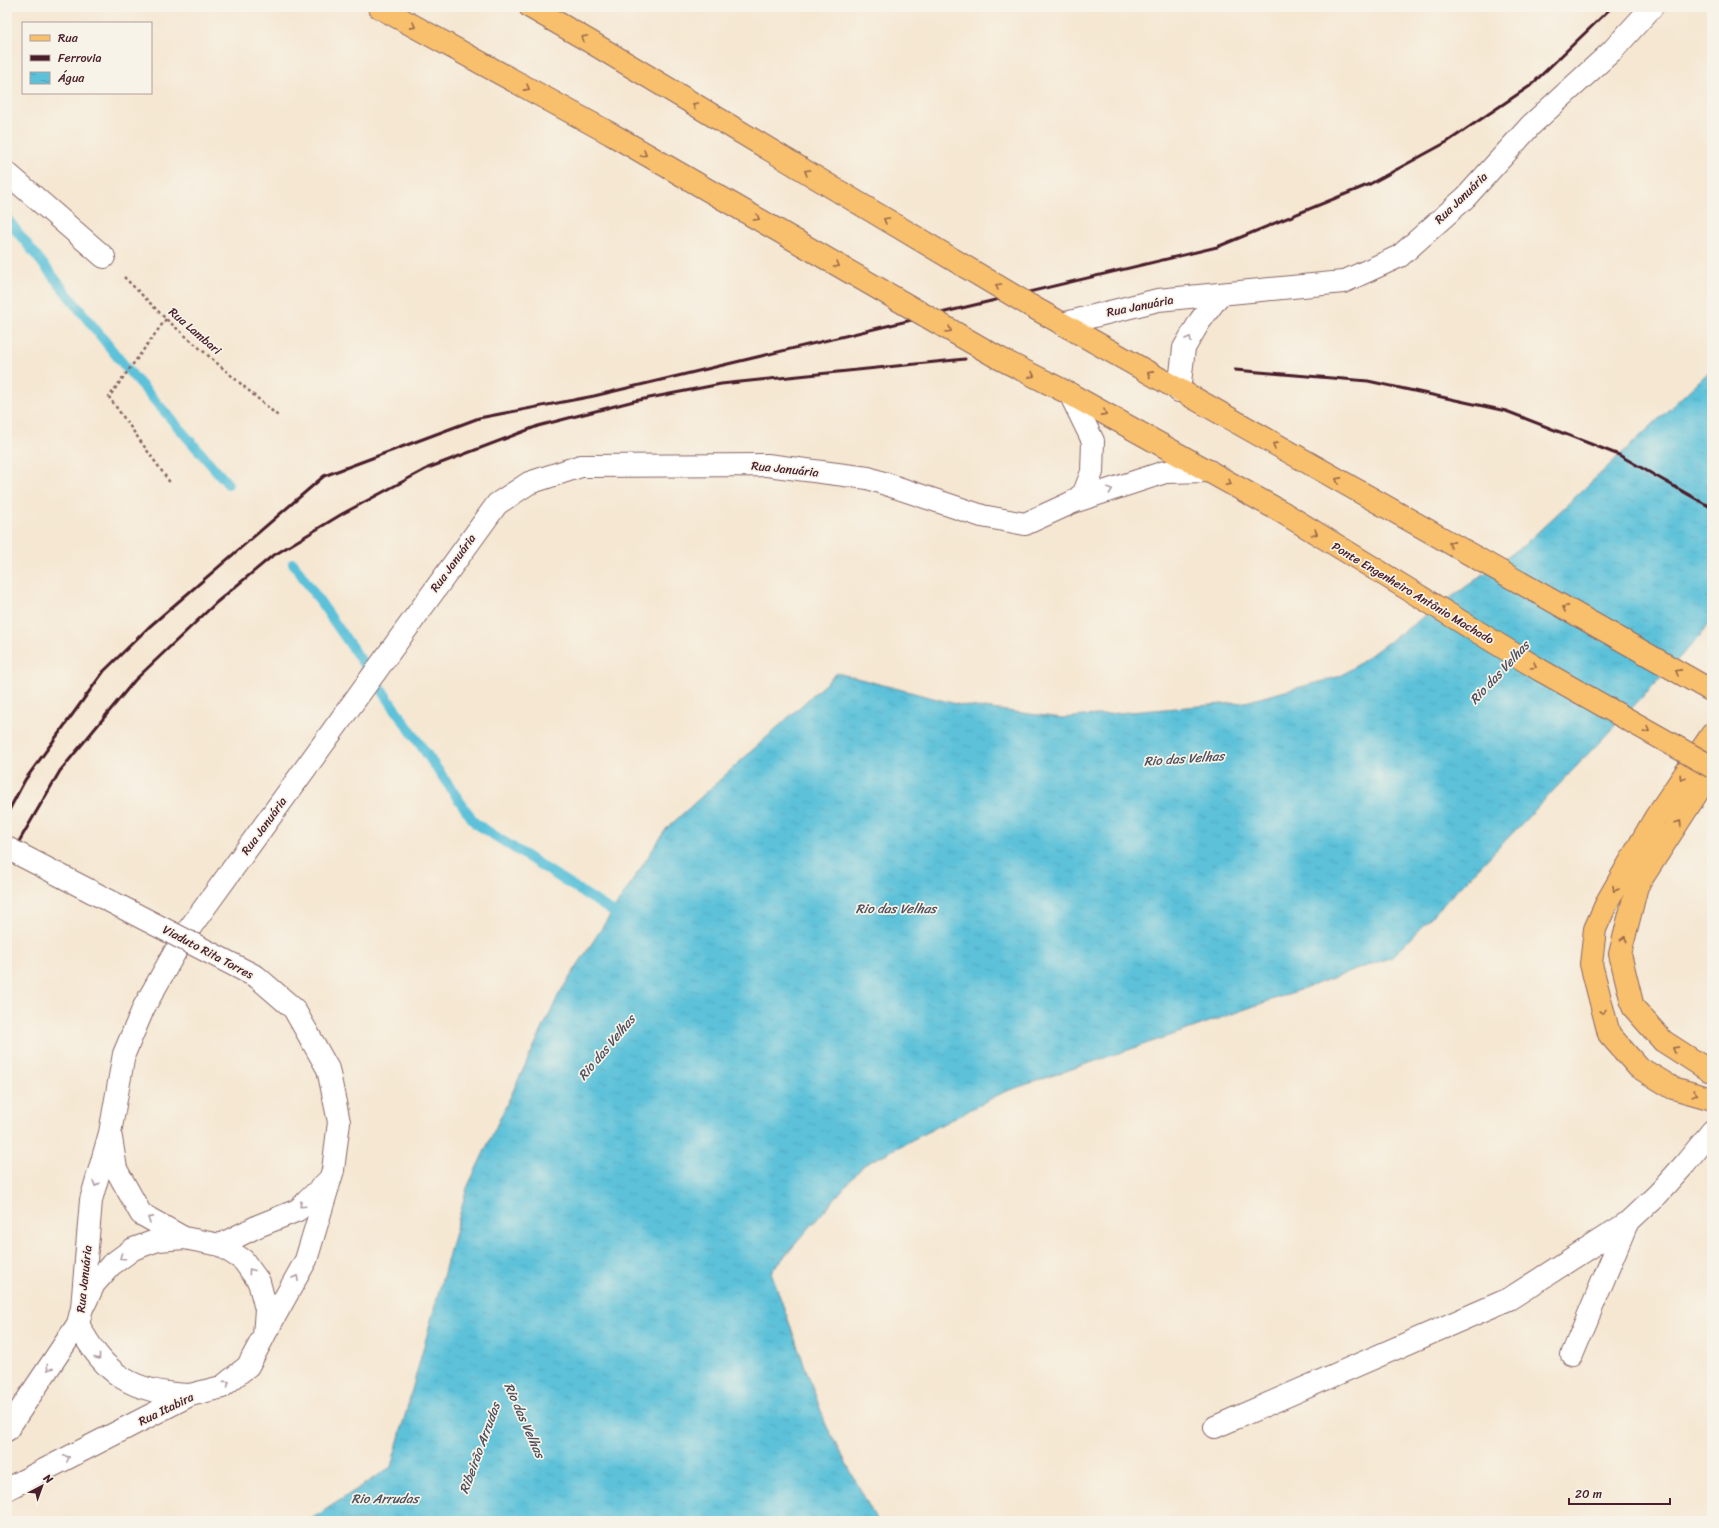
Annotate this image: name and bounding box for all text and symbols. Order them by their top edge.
one-way arrow [409,21,416,28]
legend [22,22,152,94]
text: Rua [58,27,79,49]
one-way arrow [581,35,588,42]
text: Ferrovia [58,47,102,69]
text: Água [57,67,85,89]
one-way arrow [523,84,530,91]
one-way arrow [692,102,699,109]
one-way arrow [640,149,647,156]
street label: Rua Januária [1429,167,1493,229]
one-way arrow [804,169,811,177]
one-way arrow [753,214,760,221]
one-way arrow [883,217,890,224]
one-way arrow [833,260,840,267]
one-way arrow [995,284,1002,291]
street label: Rua Januária [1105,289,1175,323]
street label: Rua Lambari [164,302,227,361]
one-way arrow [945,325,952,332]
one-way arrow [1185,336,1192,343]
one-way arrow [1027,370,1035,377]
one-way arrow [1147,371,1154,378]
one-way arrow [1100,408,1107,415]
one-way arrow [1272,442,1279,449]
street label: Rua Januária [750,455,820,483]
one-way arrow [1225,478,1233,485]
one-way arrow [1335,478,1342,485]
one-way arrow [1107,486,1114,494]
one-way arrow [1311,528,1318,535]
street label: Rua Januária [424,529,482,597]
street label: Ponte Engenheiro Antônio Machado [1327,536,1499,650]
one-way arrow [1448,542,1456,549]
one-way arrow [1562,606,1569,613]
water label: Rio das Velhas [1463,634,1537,710]
one-way arrow [1530,661,1537,669]
one-way arrow [1675,669,1682,676]
one-way arrow [1643,725,1650,733]
water label: Rio das Velhas [1143,744,1227,773]
one-way arrow [1680,773,1687,780]
street label: Rua Januária [235,792,293,860]
one-way arrow [1674,820,1681,827]
one-way arrow [1612,885,1619,892]
water label: Rio das Velhas [856,897,938,920]
street label: Viaduto Rita Torres [158,919,258,985]
one-way arrow [1619,936,1628,943]
water label: Rio das Velhas [572,1008,642,1086]
one-way arrow [1598,1009,1607,1016]
one-way arrow [1672,1046,1679,1054]
one-way arrow [1691,1089,1698,1098]
one-way arrow [92,1181,100,1187]
one-way arrow [300,1200,307,1207]
one-way arrow [147,1216,154,1223]
street label: Rua Januária [70,1244,98,1314]
one-way arrow [119,1252,126,1259]
one-way arrow [248,1268,255,1275]
one-way arrow [291,1275,299,1282]
one-way arrow [94,1353,101,1360]
one-way arrow [46,1364,54,1371]
water label: Rio das Velhas [498,1379,552,1464]
one-way arrow [222,1381,229,1388]
street label: Rua Itabira [134,1386,198,1432]
water label: Ribeirão Arrudas [452,1398,507,1497]
one-way arrow [62,1455,70,1463]
north arrow [22,1466,62,1506]
text: N [38,1469,58,1489]
scale bar [1569,1480,1670,1506]
text: 20 m [1575,1483,1602,1505]
water label: Rio Arrudas [352,1487,421,1510]

